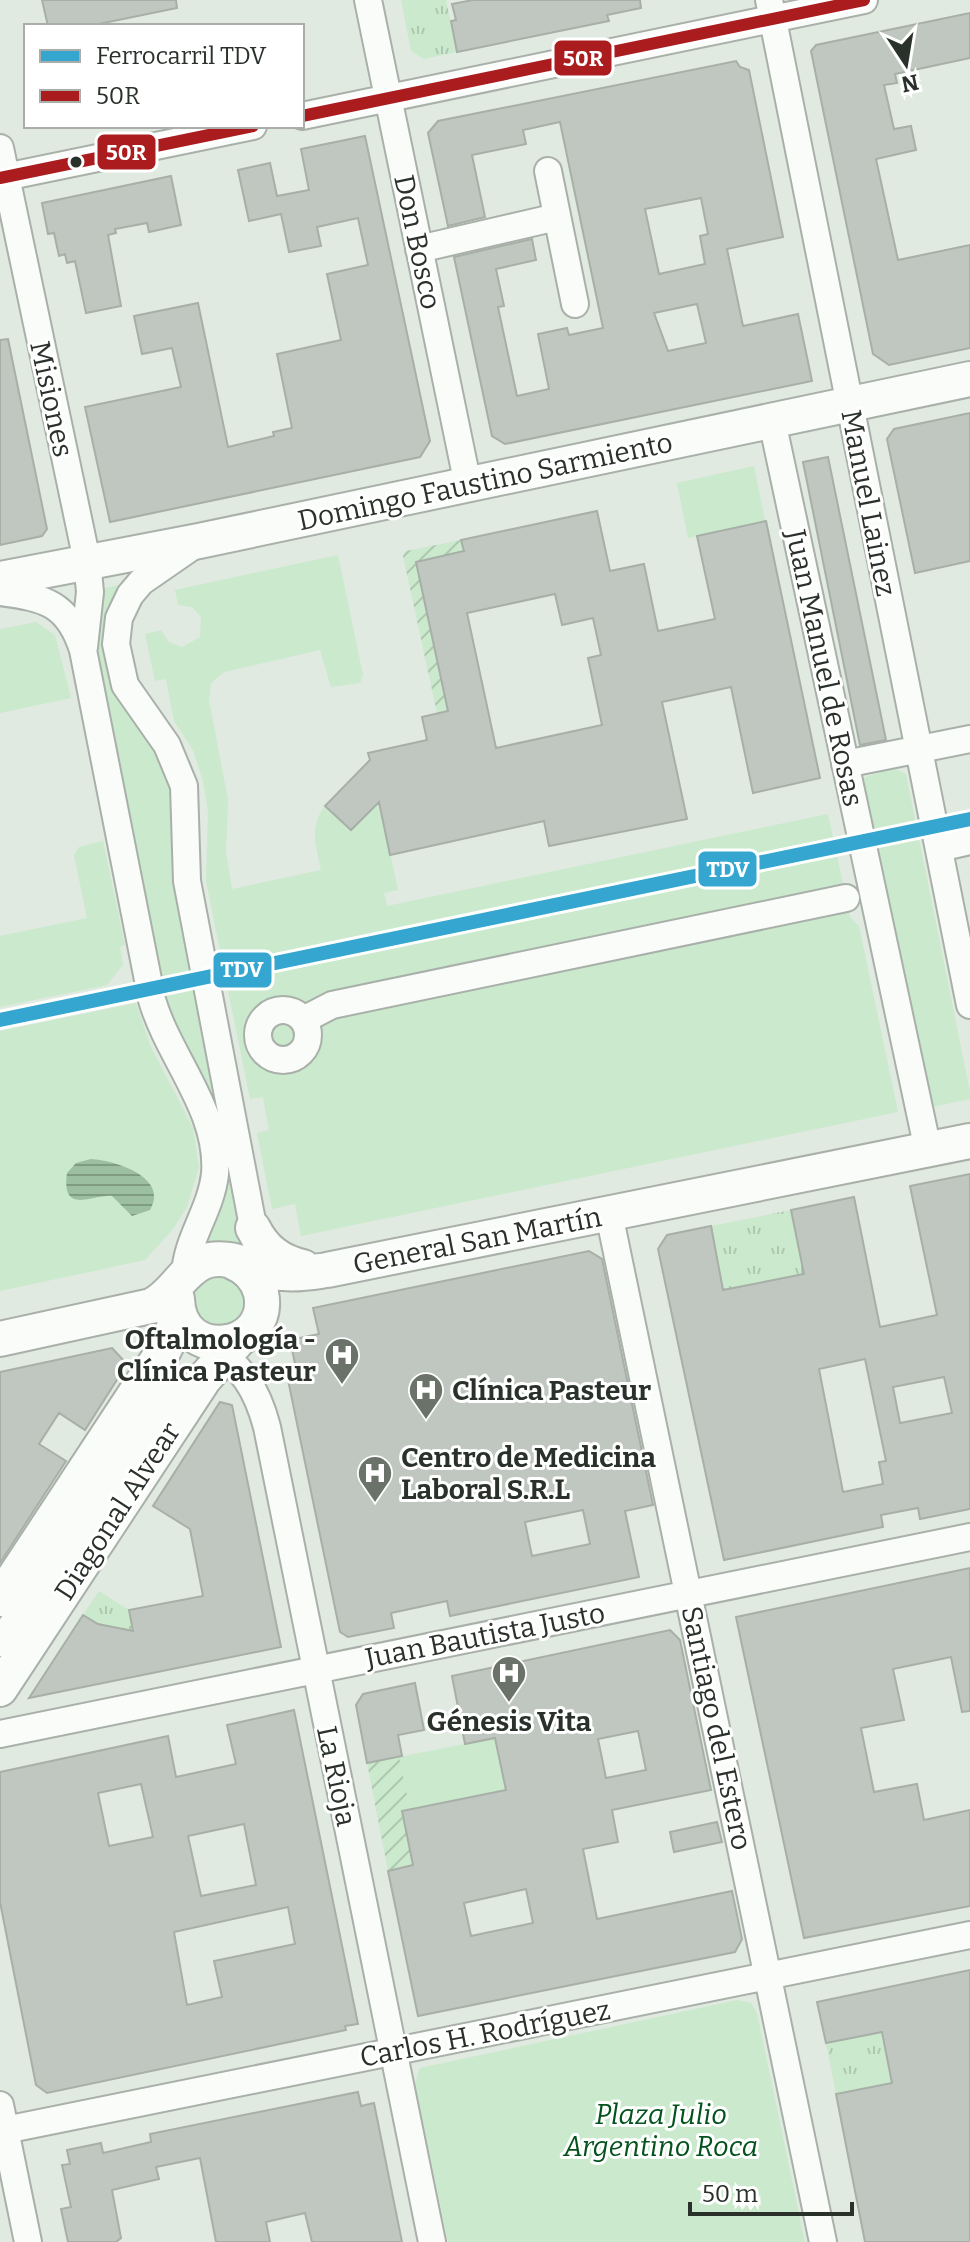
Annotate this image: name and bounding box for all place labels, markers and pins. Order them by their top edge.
unlabelled marker [68,154,84,170]
place label: Oftalmología - Clínica Pasteur [117,1323,316,1388]
hospital icon: Oftalmología - Clínica Pasteur [323,1336,361,1386]
hospital icon: Clínica Pasteur [407,1371,445,1421]
place label: Clínica Pasteur [452,1374,651,1407]
place label: Centro de Medicina Laboral S.R.L [401,1441,656,1506]
hospital icon: Centro de Medicina Laboral S.R.L [356,1454,394,1504]
hospital icon: Génesis Vita [490,1654,528,1704]
place label: Génesis Vita [427,1705,592,1738]

